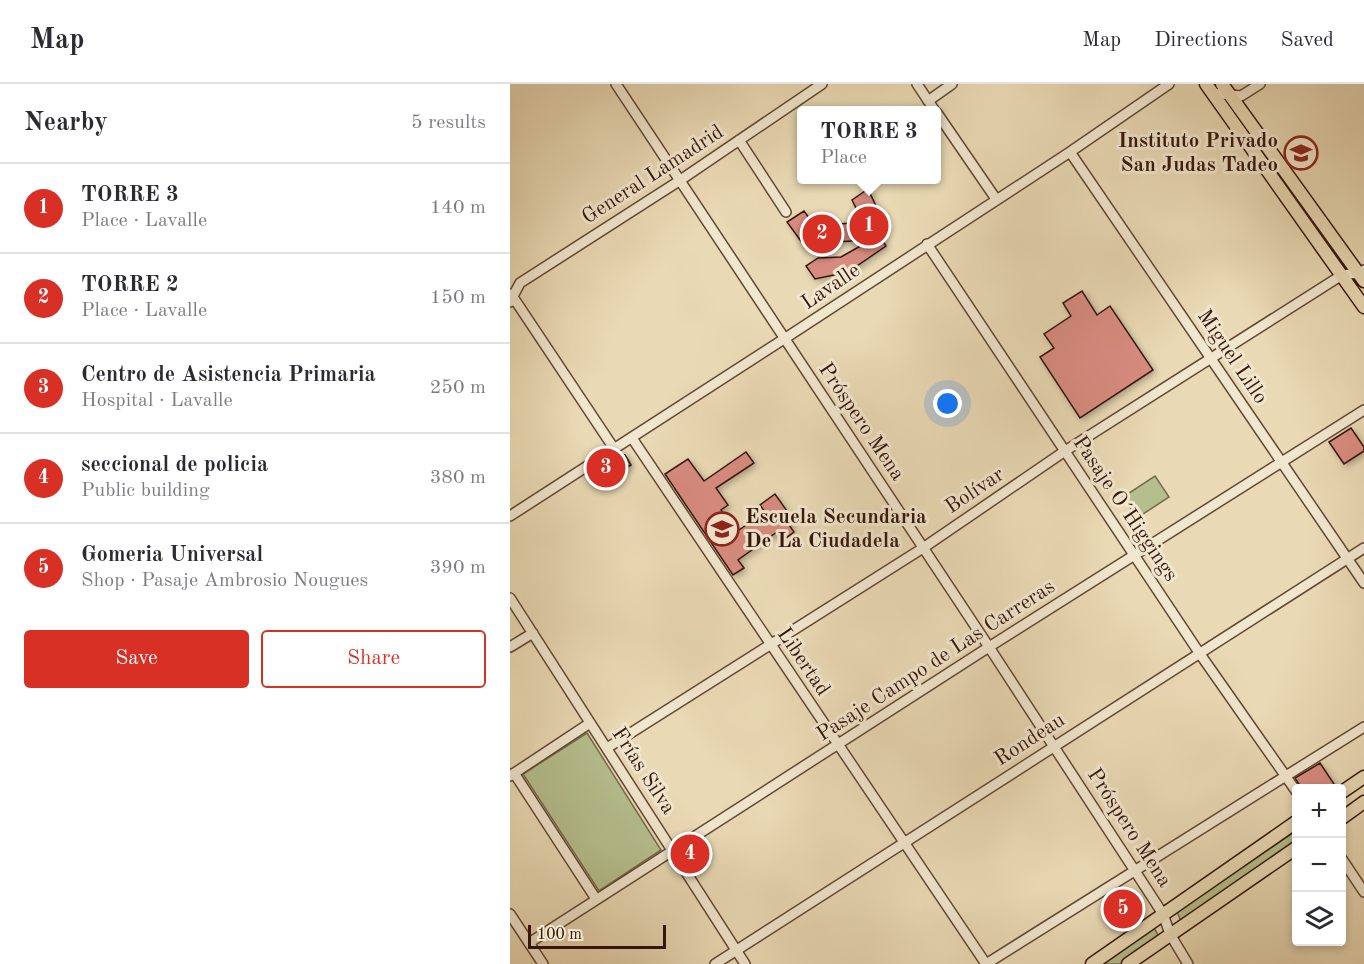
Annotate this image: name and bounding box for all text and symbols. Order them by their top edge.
text: Map [30,27,84,55]
text: Map [1082,30,1121,51]
text: Directions [1154,30,1248,51]
text: Saved [1281,30,1334,51]
popup [797,106,941,184]
text: Nearby [24,110,108,136]
text: 5 results [411,113,486,133]
text: TORRE 3 [820,121,918,143]
street label: General Lamadrid [579,122,728,228]
place label: Instituto Privado San Judas Tadeo [1118,131,1278,176]
school or university icon: Instituto Privado San Judas Tadeo [1283,135,1319,171]
text: Place [820,148,867,168]
text: TORRE 3 [81,184,179,206]
text: 1 [38,198,49,218]
text: 140 m [430,198,486,218]
pin: 1 [850,204,888,248]
text: Place · Lavalle [81,211,207,231]
pin: 2 [802,212,842,256]
street label: Lavalle [798,260,864,314]
text: TORRE 2 [81,274,179,296]
text: 2 [38,288,49,308]
text: 150 m [430,288,486,308]
text: Place · Lavalle [81,301,207,321]
street label: Miguel Lillo [1193,306,1271,408]
street label: Próspero Mena [814,359,908,485]
text: Centro de Asistencia Primaria [81,364,376,386]
text: 3 [38,378,49,398]
text: 250 m [430,378,486,398]
your location [933,389,962,418]
text: Hospital · Lavalle [81,391,233,411]
street label: Pasaje O´Higgings [1069,433,1181,585]
pin: 3 [586,446,626,490]
text: seccional de policia [81,454,268,476]
street label: Bolívar [942,464,1008,518]
text: 4 [38,468,49,488]
text: 380 m [430,468,486,488]
text: Public building [81,481,210,501]
place label: Escuela Secundaria De La Ciudadela [745,507,927,552]
school or university icon: Escuela Secundaria De La Ciudadela [704,511,740,547]
text: Gomeria Universal [81,544,263,566]
text: 5 [38,558,49,578]
text: 390 m [430,558,486,578]
text: Shop · Pasaje Ambrosio Nougues [81,571,368,591]
street label: Pasaje Campo de Las Carreras [813,576,1059,746]
street label: Libertad [773,624,833,700]
button: Save [24,630,249,688]
button: Share [261,630,486,688]
street label: Rondeau [991,710,1069,770]
street label: Frías Silva [607,724,679,818]
street label: Próspero Mena [1083,765,1175,891]
map controls [1292,784,1346,946]
button: + [1292,784,1346,838]
pin: 4 [670,832,710,876]
button: − [1292,838,1346,892]
pin: 5 [1104,886,1142,932]
button: layers [1292,892,1346,946]
scale bar [528,922,666,950]
text: 100 m [537,927,582,943]

